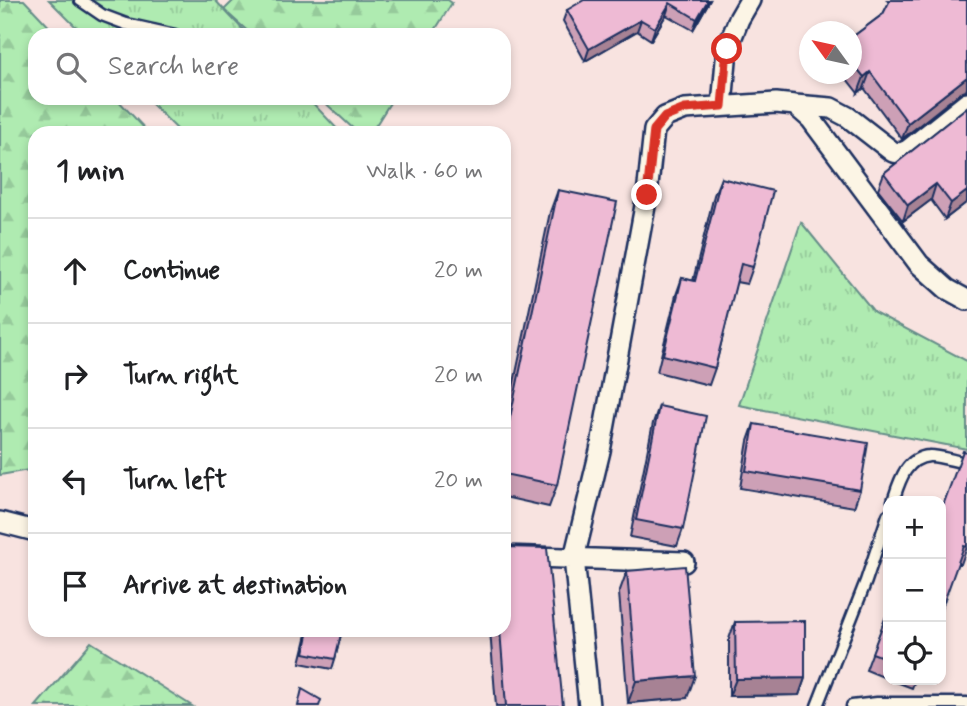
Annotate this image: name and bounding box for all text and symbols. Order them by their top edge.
north arrow [799,21,862,84]
search box [28,28,511,105]
route start [711,33,742,64]
icon: search [52,48,90,86]
text: Search here [108,50,239,84]
text: 1 min [56,152,125,191]
text: Walk · 60 m [366,157,483,187]
route end [631,179,662,210]
icon: ahead [56,252,94,290]
text: Continue [123,254,220,288]
text: 20 m [434,256,483,286]
icon: right [56,357,94,395]
text: Turn right [123,359,239,393]
text: 20 m [434,361,483,391]
icon: left [56,462,94,500]
text: Turn left [123,464,227,498]
text: 20 m [434,466,483,496]
map controls [883,496,946,685]
button: + [883,496,946,559]
button: − [883,559,946,622]
icon: arrive [56,567,94,605]
text: Arrive at destination [123,569,347,603]
button: locate [883,622,946,685]

